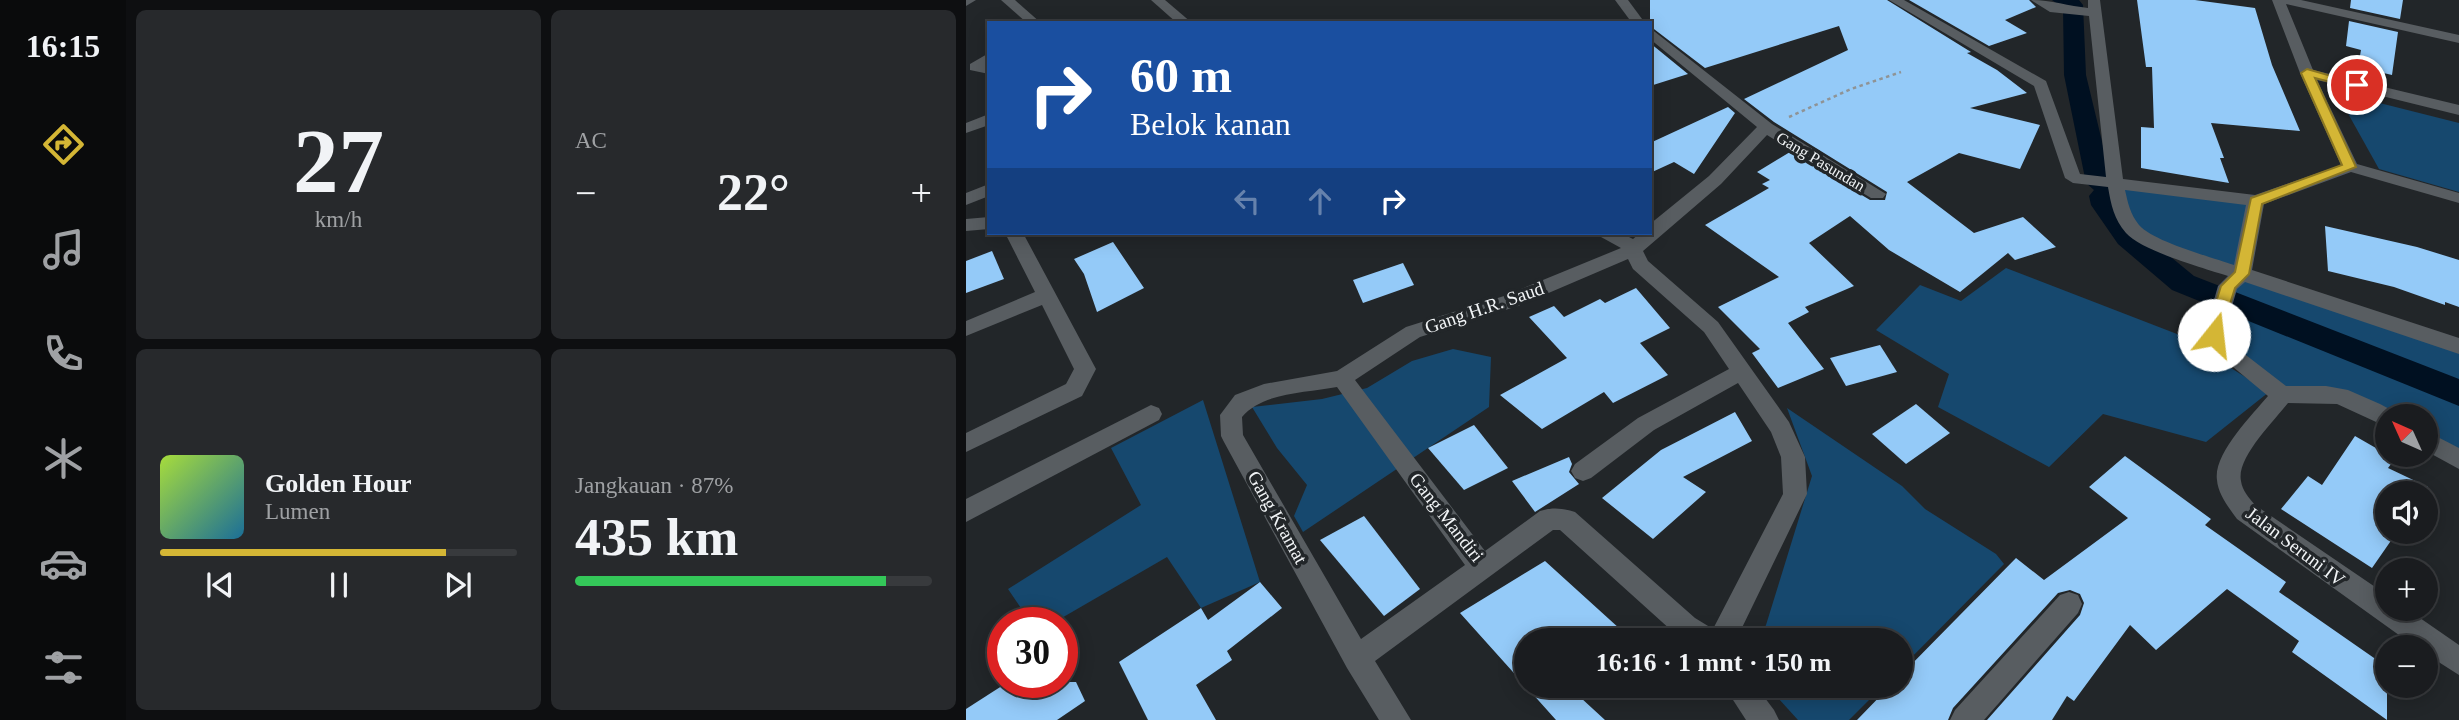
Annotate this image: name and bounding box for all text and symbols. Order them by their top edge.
text: 16:15 [26,28,100,64]
text: 60 m [1130,48,1232,103]
icon: right [1015,49,1106,140]
pin [2327,55,2387,115]
icon: arrive [2338,66,2376,104]
text: Belok kanan [1130,106,1291,142]
text: 27 [293,111,384,212]
icon: directions [39,120,88,169]
text: AC [575,128,607,153]
street label: Gang Pasundan [1773,128,1868,195]
text: 22° [717,164,790,221]
text: − [575,172,596,214]
text: + [911,172,932,214]
icon: left [1228,182,1266,220]
icon: ahead [1301,182,1339,220]
icon: right [1374,182,1412,220]
text: km/h [315,207,362,232]
icon: music [39,225,88,274]
street label: Gang H.R. Saud [1422,277,1547,338]
position arrow [2177,298,2251,372]
icon: phone [39,329,88,378]
north arrow [2375,404,2438,467]
map controls [2375,404,2438,698]
icon: climate [39,434,88,483]
street label: Gang Kramat [1243,467,1312,568]
text: Golden Hour [265,469,412,498]
street label: Gang Mandiri [1405,469,1488,566]
text: Jangkauan · 87% [575,473,733,498]
button: sound [2375,481,2438,544]
text: Lumen [265,499,330,524]
street label: Jalan Seruni IV [2242,502,2349,591]
text: 435 km [575,509,738,566]
icon: car [39,539,88,588]
button: + [2375,558,2438,621]
icon: previous [201,566,239,604]
icon: pause [320,566,358,604]
icon: next [439,566,477,604]
speed limit sign: 30 [987,607,1078,698]
button: − [2375,635,2438,698]
icon: filters [39,643,88,692]
text: 16:16 · 1 mnt · 150 m [1596,648,1831,677]

